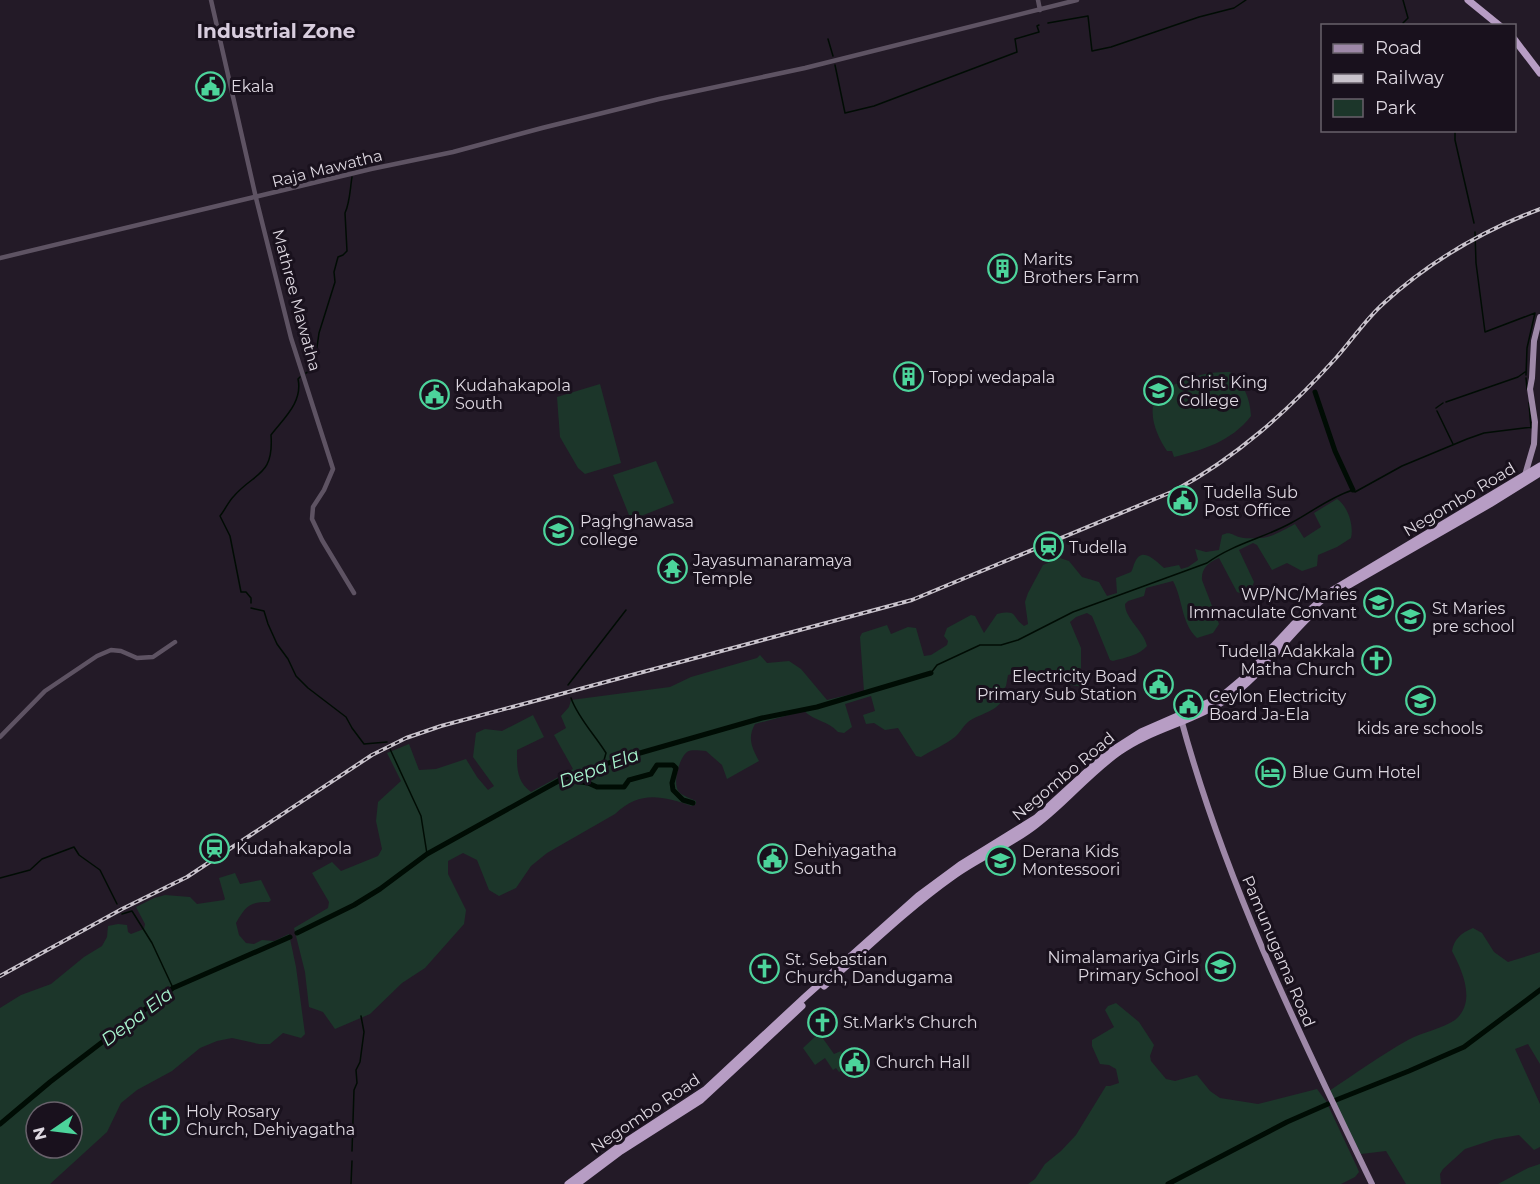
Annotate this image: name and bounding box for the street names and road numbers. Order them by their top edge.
street label: Raja Mawatha [270,146,384,191]
street label: Mathree Mawatha [268,227,325,373]
street label: Negombo Road [1400,458,1519,540]
street label: Negombo Road [1008,728,1118,825]
street label: Pamunugama Road [1238,873,1319,1030]
street label: Negombo Road [587,1070,703,1157]

